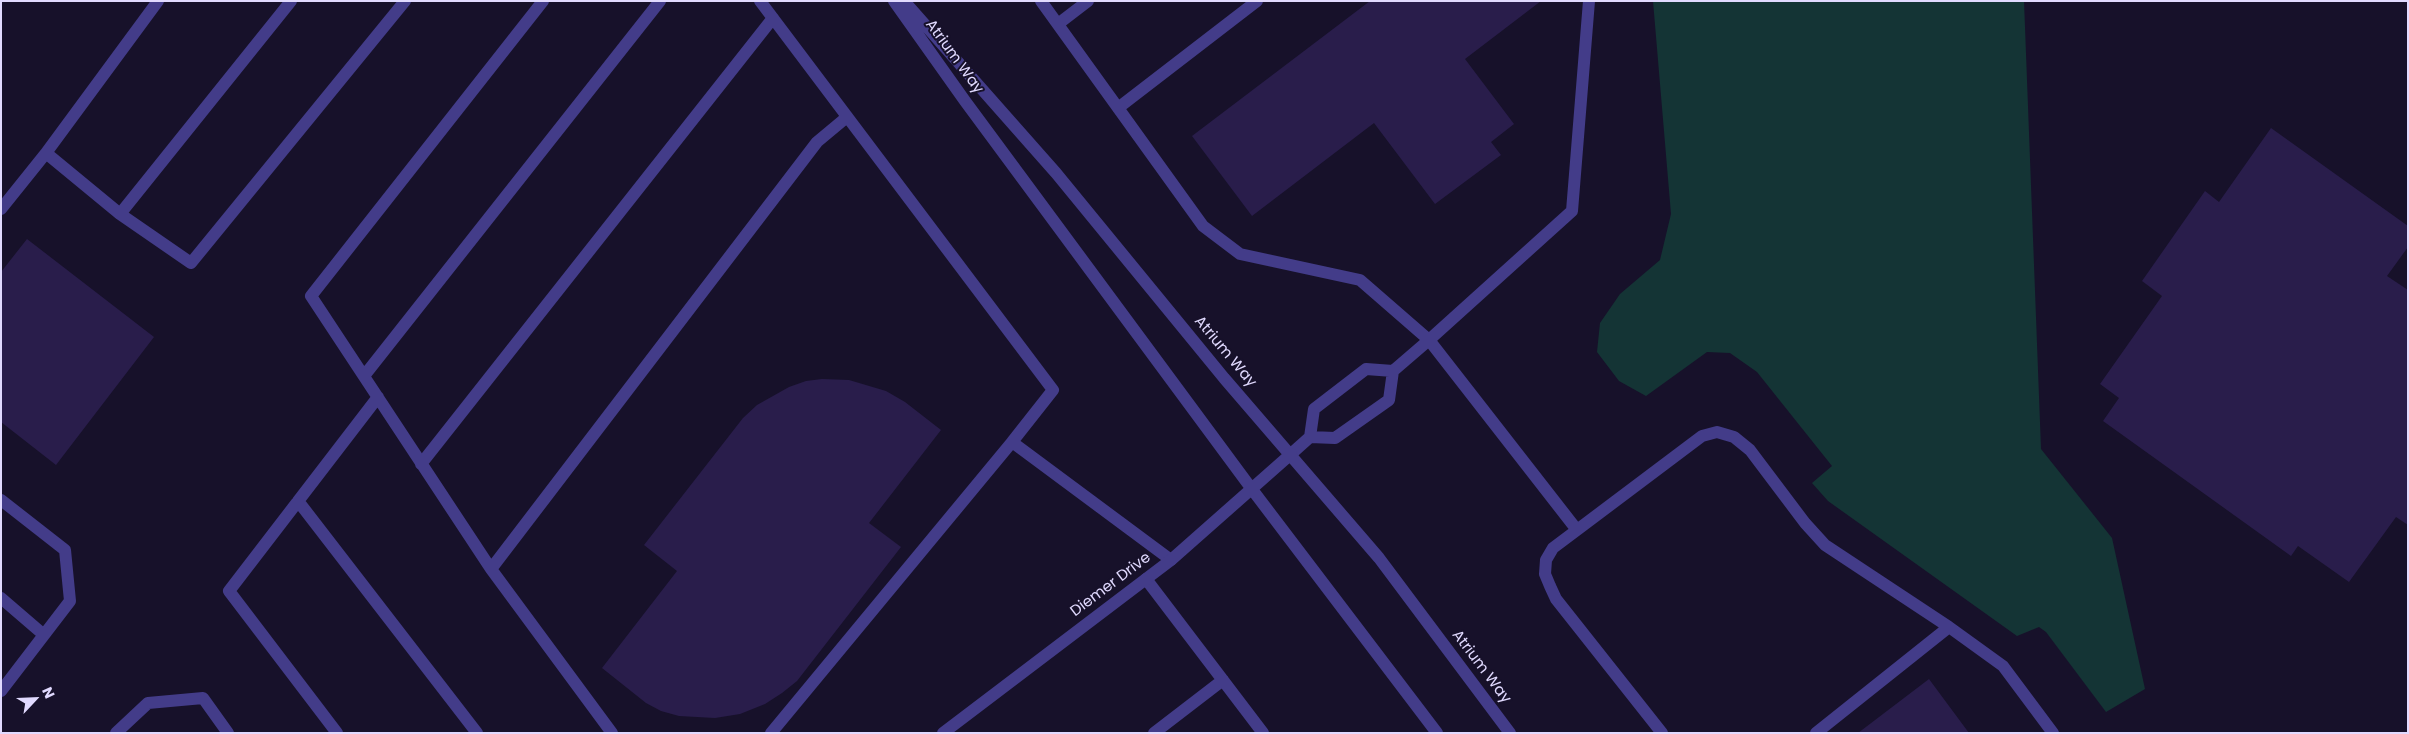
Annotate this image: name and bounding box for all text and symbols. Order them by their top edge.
street label: Atrium Way [921,16,987,98]
street label: Atrium Way [1190,313,1260,391]
street label: Diemer Drive [1067,549,1155,621]
street label: Atrium Way [1448,627,1514,707]
north arrow [10,674,60,724]
text: N [37,684,60,702]

